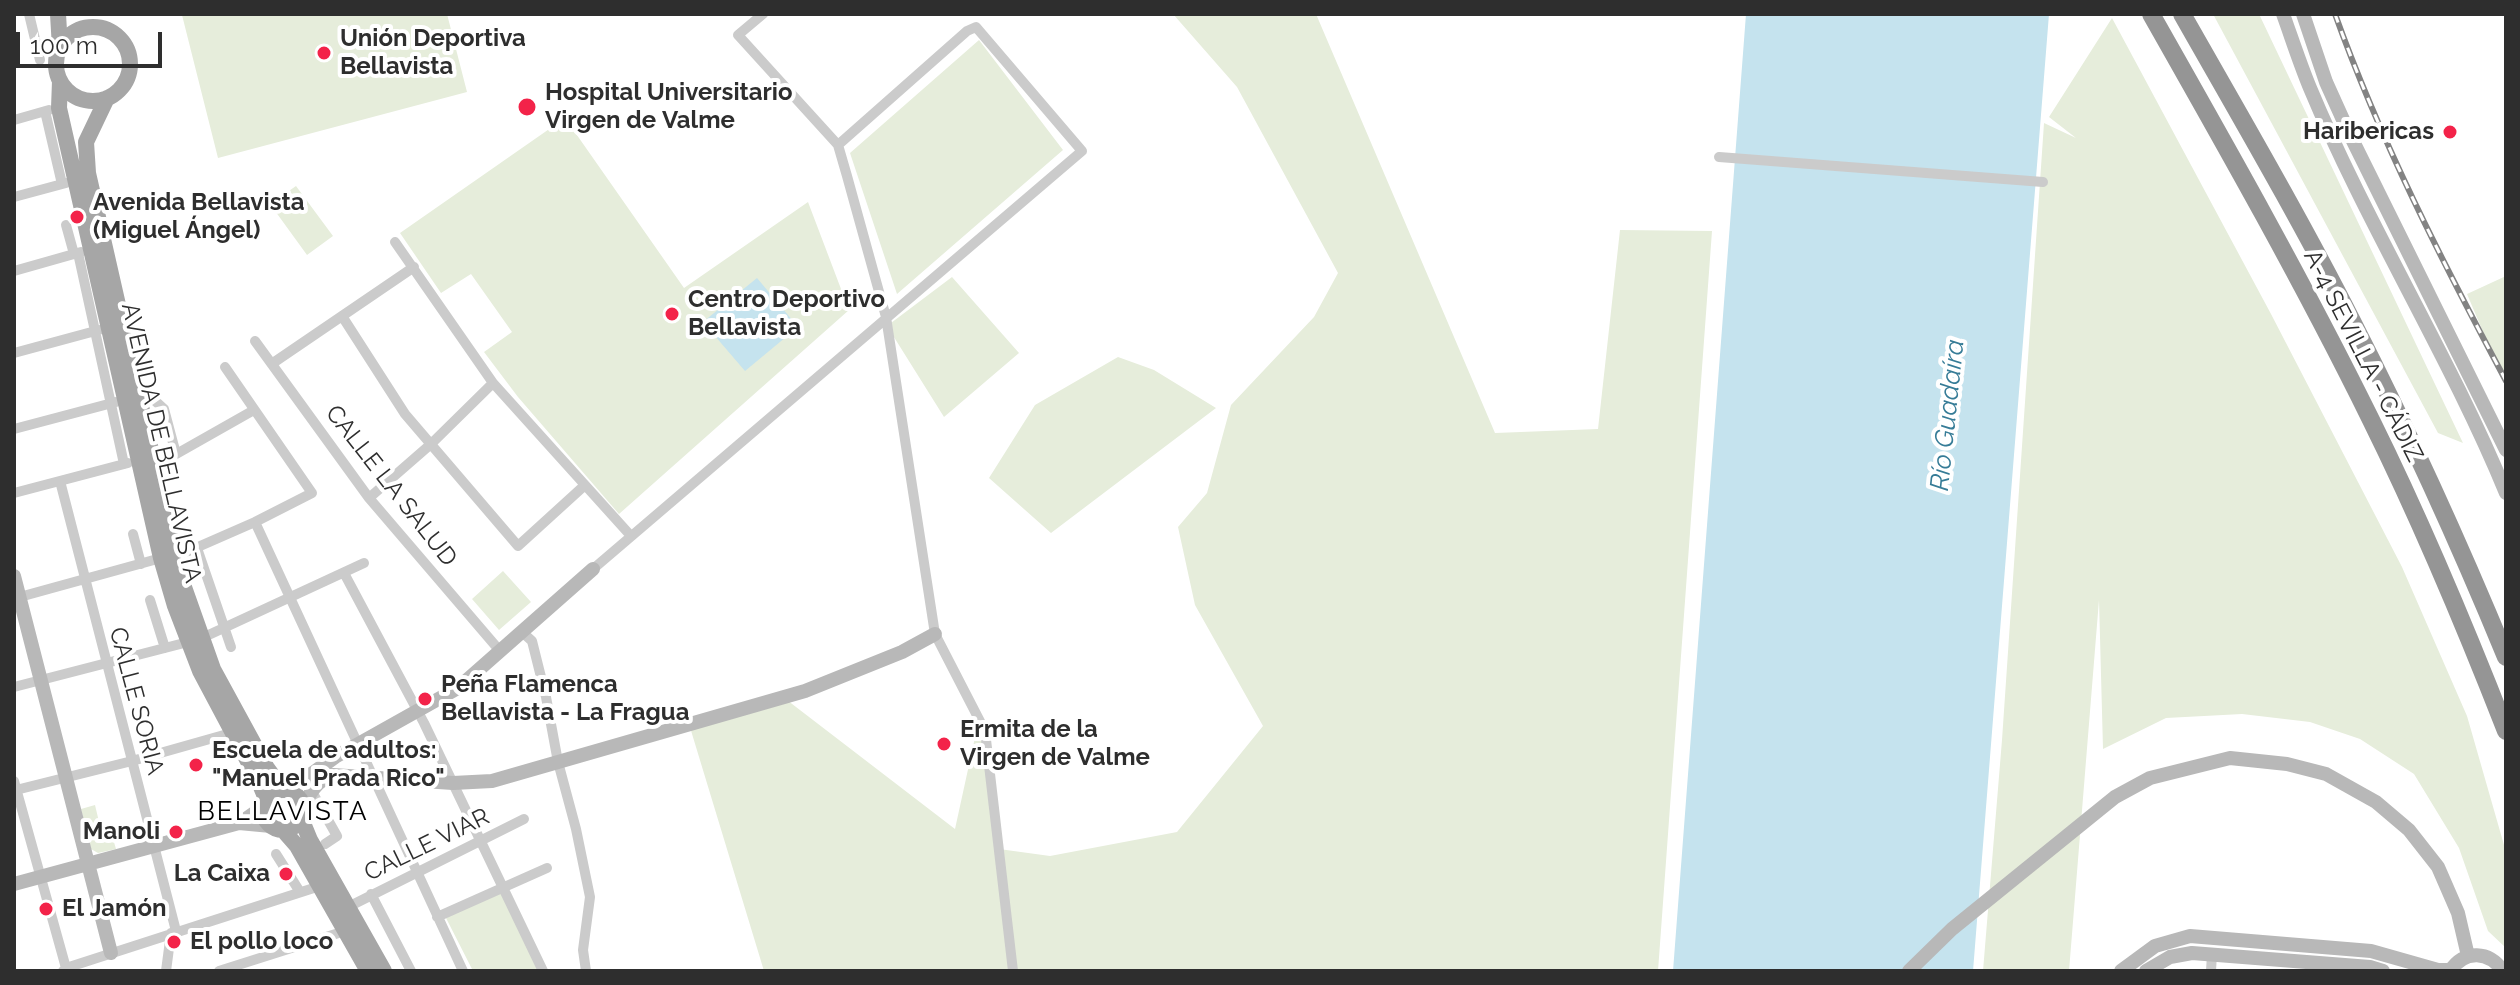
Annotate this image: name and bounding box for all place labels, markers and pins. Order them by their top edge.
place label: Unión Deportiva Bellavista [340,25,526,81]
marker: Unión Deportiva Bellavista [315,44,333,62]
place label: Hospital Universitario Virgen de Valme [545,79,793,135]
marker: Hospital Universitario Virgen de Valme [516,96,538,118]
place label: Haribericas [2303,118,2434,146]
marker: Haribericas [2441,123,2459,141]
place label: Avenida Bellavista (Miguel Ángel) [93,189,304,245]
marker: Avenida Bellavista (Miguel Ángel) [68,208,86,226]
place label: Centro Deportivo Bellavista [688,286,885,342]
marker: Centro Deportivo Bellavista [663,305,681,323]
place label: Peña Flamenca Bellavista - La Fragua [441,671,689,727]
marker: Peña Flamenca Bellavista - La Fragua [416,690,434,708]
place label: Ermita de la Virgen de Valme [960,716,1150,772]
marker: Ermita de la Virgen de Valme [935,735,953,753]
place label: Escuela de adultos: "Manuel Prada Rico" [212,737,445,793]
marker: Escuela de adultos: "Manuel Prada Rico" [187,756,205,774]
place label: Manoli [83,818,160,846]
marker: Manoli [167,823,185,841]
place label: La Caixa [174,860,270,888]
marker: La Caixa [277,865,295,883]
place label: El Jamón [62,895,166,923]
marker: El Jamón [37,900,55,918]
place label: El pollo loco [190,928,333,956]
marker: El pollo loco [165,933,183,951]

